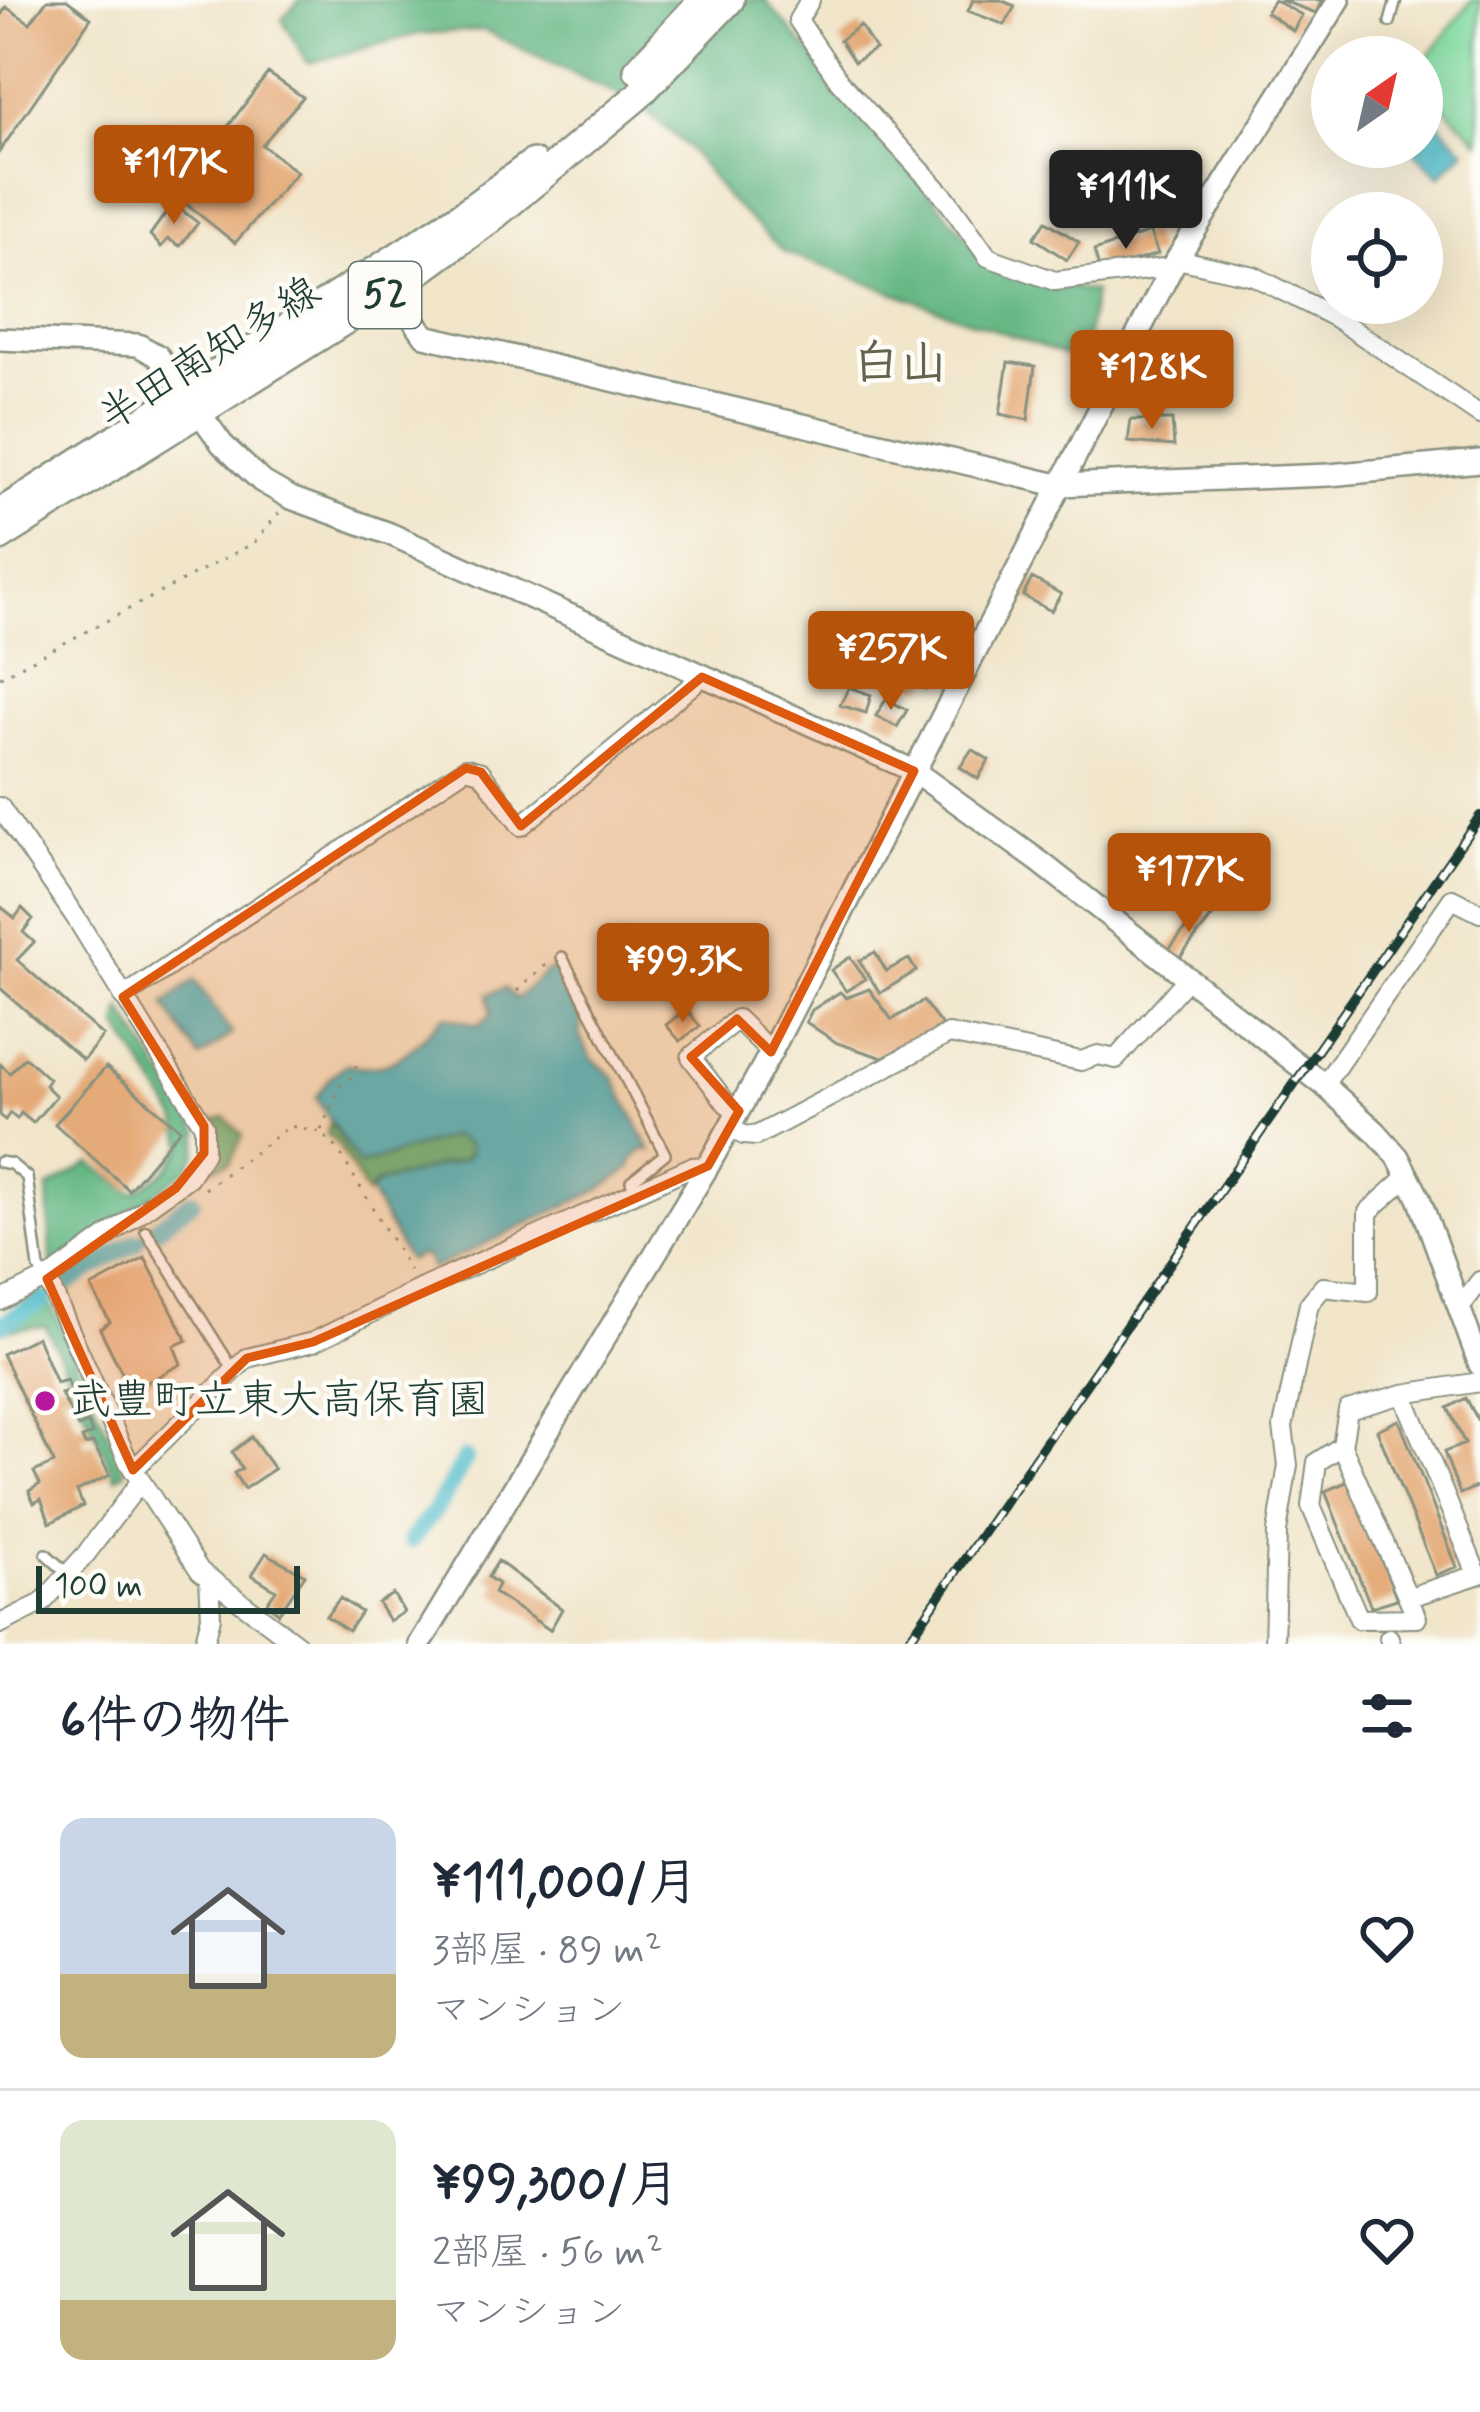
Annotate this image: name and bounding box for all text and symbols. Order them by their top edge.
north arrow [1311,36,1443,168]
map controls [1311,36,1443,324]
pin: ¥117K [90,125,258,227]
text: ¥117K [121,138,227,189]
pin: ¥111K [1042,150,1210,252]
text: ¥111K [1076,163,1176,214]
button: locate [1311,192,1443,324]
road number: 52 [349,262,421,328]
street label: 半田南知多線 [89,265,331,445]
pin: ¥128K [1068,330,1236,432]
district label: 白山 [852,333,948,396]
text: ¥128K [1097,343,1207,394]
pin: ¥257K [807,611,975,713]
text: ¥257K [835,624,947,675]
pin: ¥177K [1105,833,1273,935]
text: ¥177K [1135,846,1243,897]
pin: ¥99.3K [585,923,781,1025]
text: ¥99.3K [624,936,742,987]
place label: 武豊町立東大高保育園 [69,1374,489,1429]
marker: 武豊町立東大高保育園 [32,1388,58,1414]
scale bar [36,1560,300,1613]
text: 100 m [54,1565,143,1609]
icon: filters [1354,1683,1420,1749]
text: 6件の物件 [60,1689,290,1755]
text: ¥111,000/月 [432,1851,699,1917]
icon: home [156,1866,300,2010]
icon: heart [1354,1905,1420,1971]
text: 3部屋 · 89 m² [432,1926,662,1977]
text: マンション [432,1986,625,2037]
text: ¥99,300/月 [432,2153,680,2219]
icon: home [156,2168,300,2312]
icon: heart [1354,2207,1420,2273]
text: 2部屋 · 56 m² [432,2228,663,2279]
text: マンション [432,2288,625,2339]

